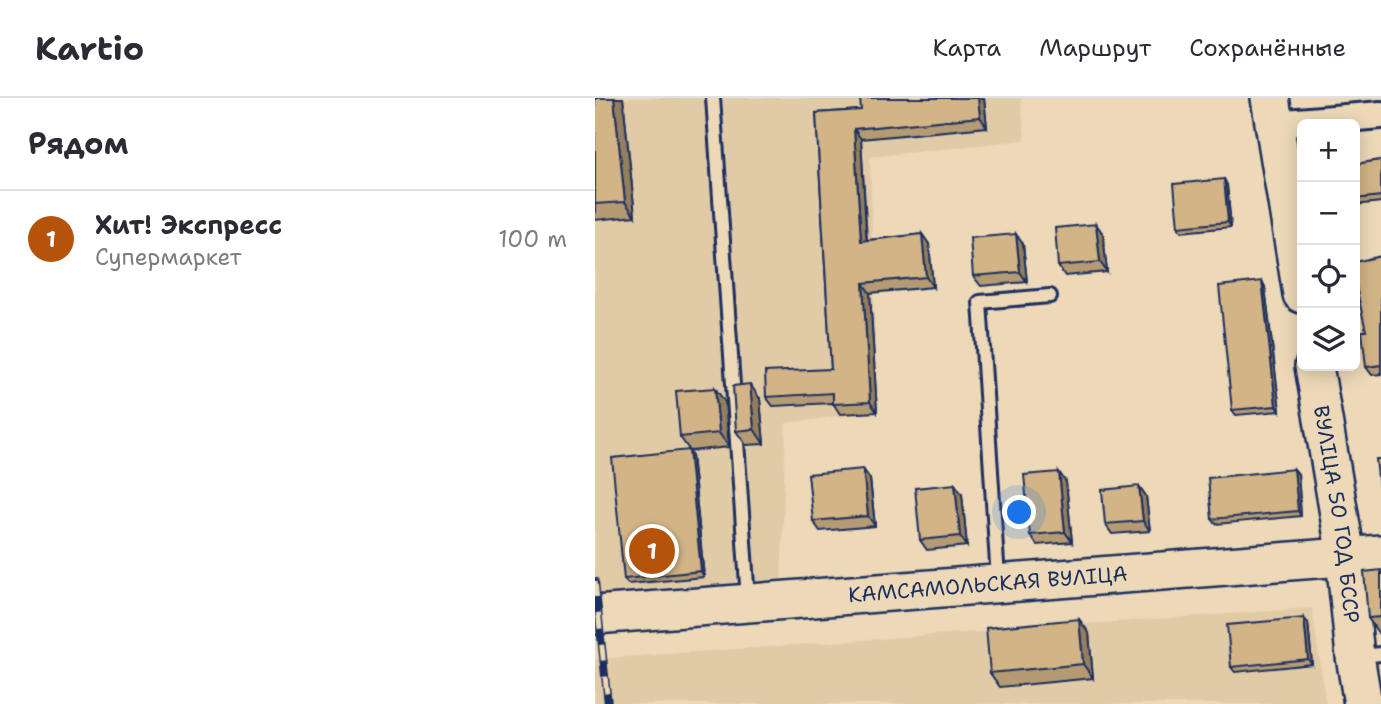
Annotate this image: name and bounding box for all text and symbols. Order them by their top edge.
text: Kartio [35,26,144,71]
text: Карта [933,32,1001,64]
text: Маршрут [1039,32,1151,64]
text: Сохранённые [1189,32,1346,64]
map controls [1297,119,1360,371]
button: + [1297,119,1360,182]
text: Рядом [28,123,128,164]
button: − [1297,182,1360,245]
text: Хит! Экспресс [95,207,282,242]
text: 1 [46,224,56,254]
text: 100 m [498,224,567,254]
text: Супермаркет [95,242,242,272]
button: locate [1297,245,1360,308]
button: layers [1297,308,1360,371]
street label: ВУЛІЦА 50 ГОД БССР [1307,403,1366,624]
your location [1002,495,1036,529]
pin: 1 [629,525,675,577]
street label: КАМСАМОЛЬСКАЯ ВУЛІЦА [847,560,1128,609]

